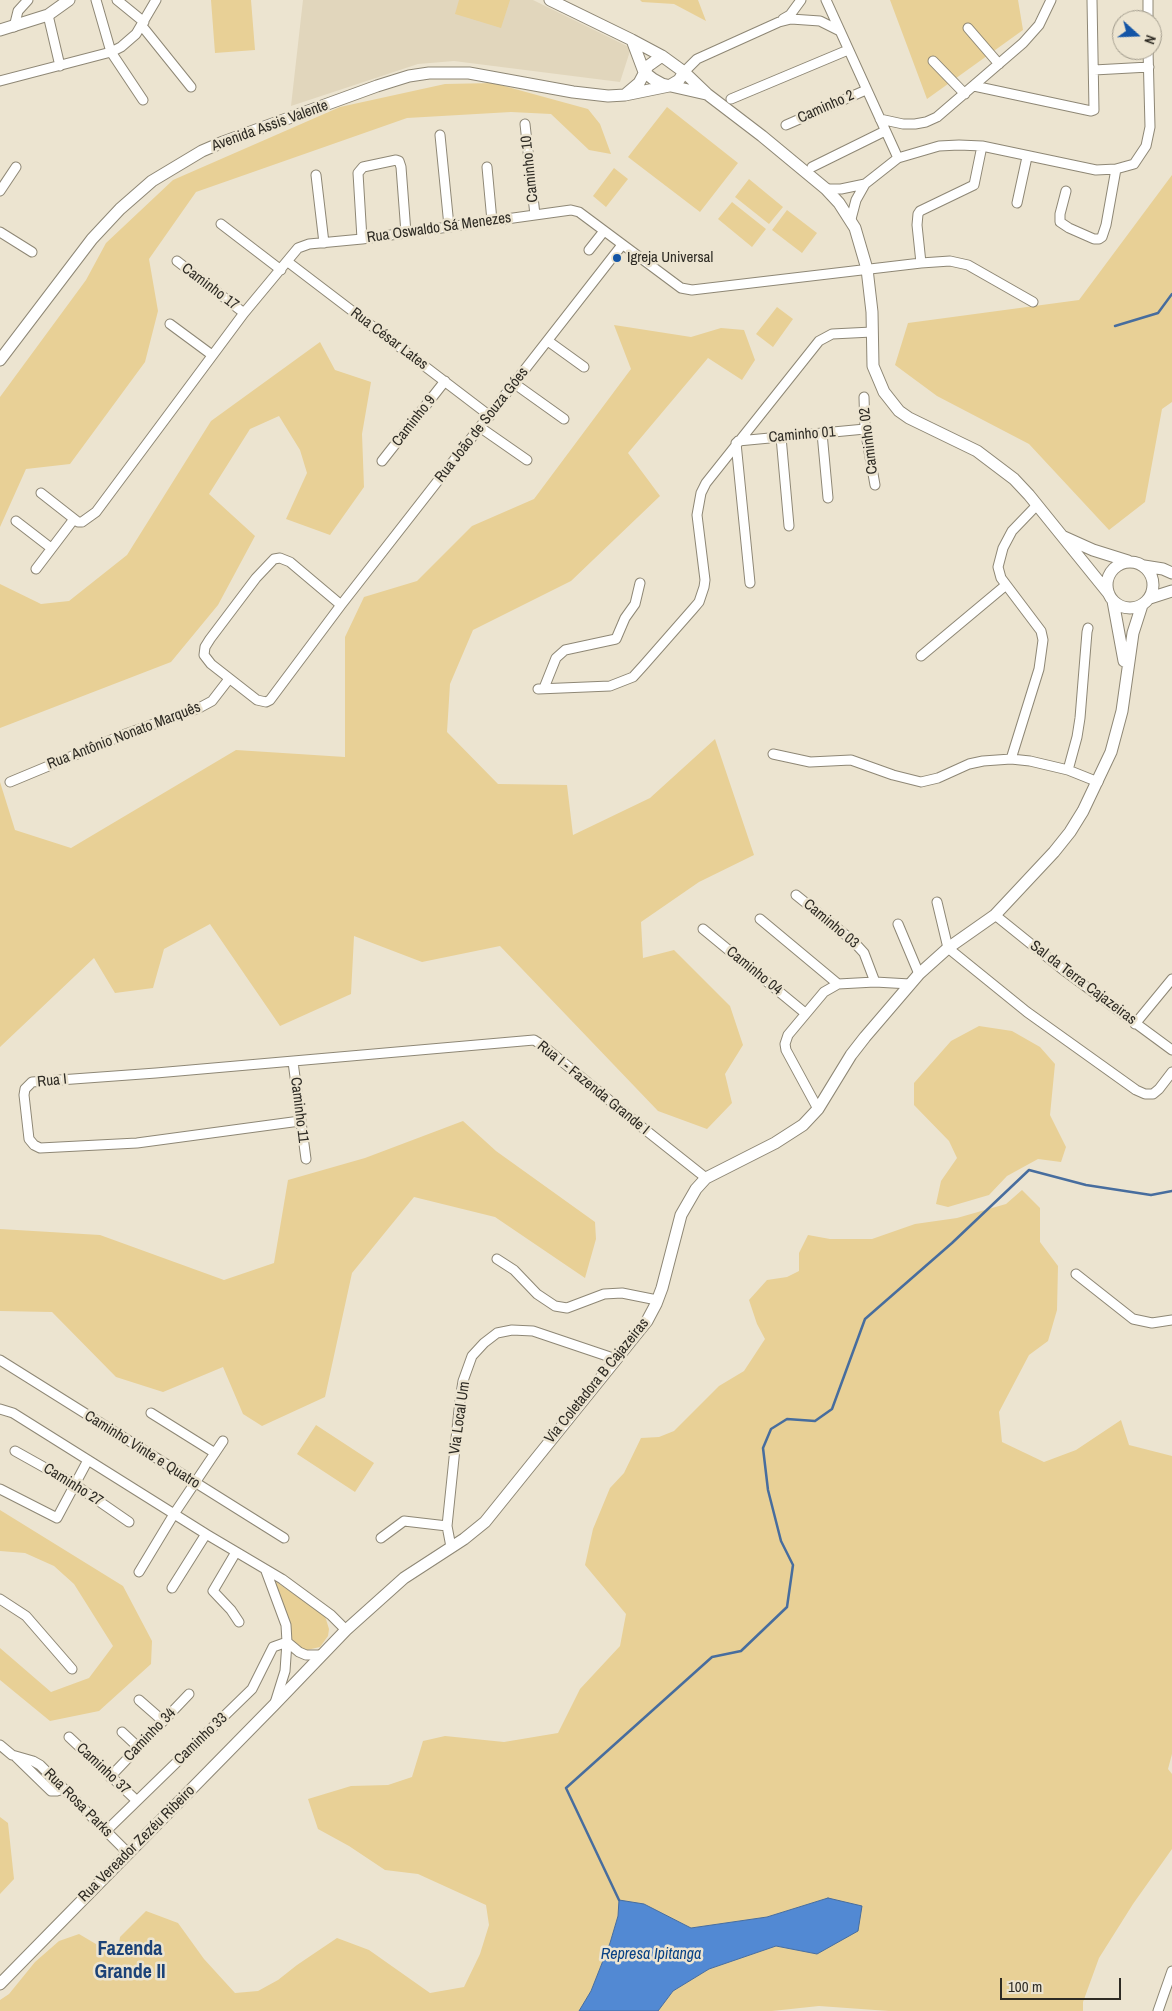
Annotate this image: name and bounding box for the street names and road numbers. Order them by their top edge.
street label: Caminho 2 [795,87,857,127]
street label: Avenida Assis Valente [209,97,331,155]
street label: Caminho 10 [518,135,542,203]
street label: Rua Oswaldo Sá Menezes [366,209,512,247]
street label: Caminho 17 [178,260,242,314]
street label: Rua César Lates [347,304,431,374]
street label: Rua João de Souza Góes [432,364,532,486]
street label: Caminho 9 [388,392,440,450]
street label: Caminho 02 [856,407,882,475]
street label: Caminho 01 [768,423,836,447]
street label: Rua Antônio Nonato Marquês [45,698,203,774]
street label: Caminho 03 [800,896,862,952]
street label: Sal da Terra Cajazeiras [1026,937,1140,1029]
street label: Caminho 04 [722,943,786,999]
street label: Rua I - Fazenda Grande I [533,1037,653,1139]
street label: Rua I [36,1071,68,1091]
street label: Caminho 11 [286,1076,312,1144]
street label: Via Coletadora B Cajazeiras [541,1315,653,1447]
street label: Via Local Um [446,1380,474,1456]
street label: Caminho Vinte e Quatro [81,1407,203,1493]
street label: Caminho 27 [40,1460,106,1510]
street label: Caminho 34 [120,1705,180,1765]
street label: Caminho 33 [171,1709,231,1769]
street label: Caminho 37 [72,1740,134,1798]
street label: Rua Rosa Parks [40,1765,116,1841]
street label: Rua Vereador Zezéu Ribeiro [75,1782,199,1906]

